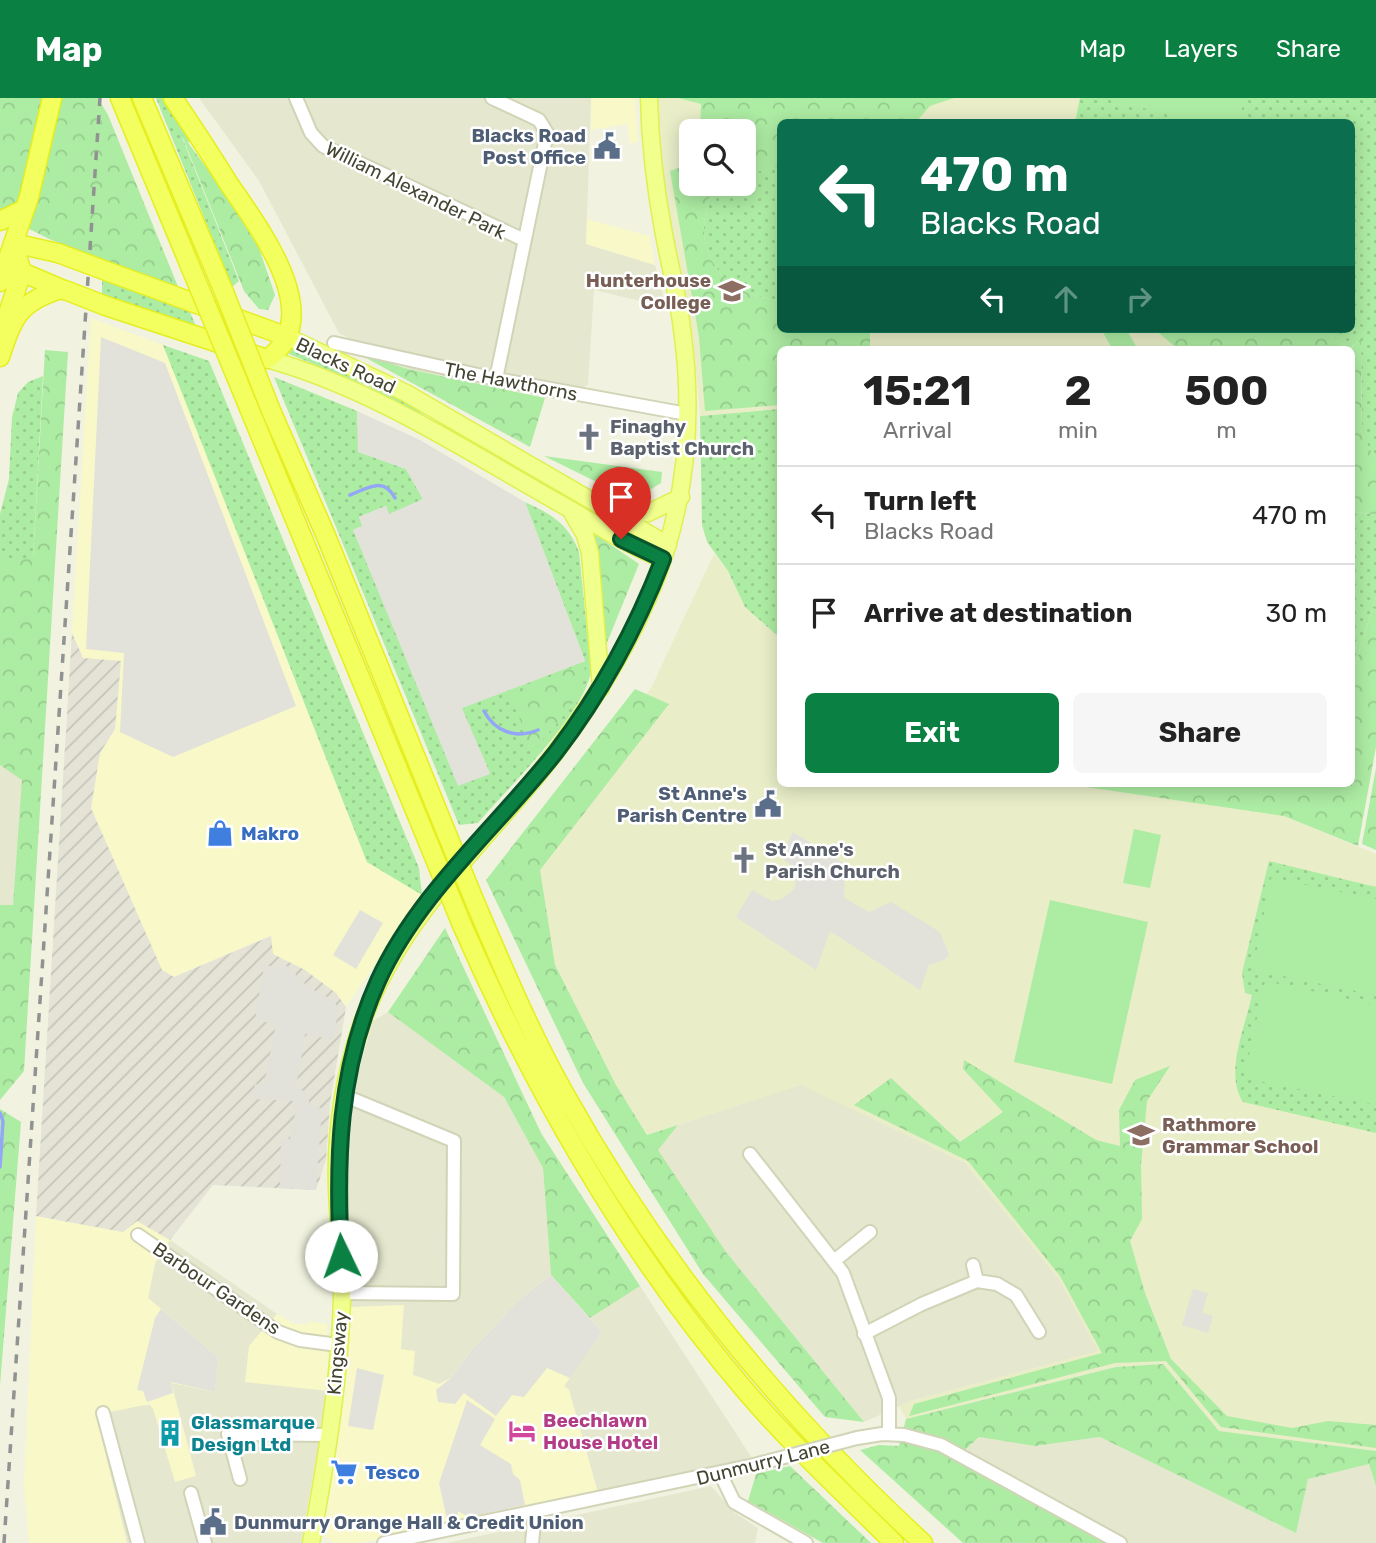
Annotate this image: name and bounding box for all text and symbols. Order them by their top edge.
text: Map [35,30,103,69]
text: Map [1079,35,1126,63]
text: Layers [1164,35,1238,63]
text: Share [1276,35,1341,63]
map controls [679,119,756,196]
button: search [679,119,756,196]
place label: Blacks Road Post Office [471,124,586,169]
public building icon: Blacks Road Post Office [592,131,622,161]
street label: William Alexander Park [322,137,510,244]
text: 470 m [920,145,1069,203]
icon: left [805,147,896,238]
text: Blacks Road [920,204,1101,242]
place label: Hunterhouse College [586,269,711,314]
school or university icon: Hunterhouse College [717,276,747,306]
icon: left [974,280,1012,318]
icon: ahead [1047,280,1085,318]
icon: right [1120,280,1158,318]
street label: Blacks Road [292,332,399,399]
street label: The Hawthorns [442,357,579,406]
text: 15:21 [863,366,972,416]
text: 2 [1064,366,1092,416]
text: 500 [1184,366,1269,416]
place label: Finaghy Baptist Church [610,415,754,460]
text: Arrival [883,416,952,444]
text: min [1058,416,1098,444]
text: m [1216,416,1237,444]
church icon: Finaghy Baptist Church [574,422,604,452]
pin [591,467,651,539]
icon: arrive [602,478,640,516]
text: Turn left [864,486,976,517]
icon: left [805,496,843,534]
text: 470 m [1252,500,1327,531]
text: Blacks Road [864,517,994,545]
icon: arrive [805,594,843,632]
text: Arrive at destination [864,598,1132,629]
text: 30 m [1265,598,1327,629]
button: Exit [805,693,1059,773]
button: Share [1073,693,1327,773]
place label: St Anne's Parish Centre [617,782,747,827]
public building icon: St Anne's Parish Centre [753,789,783,819]
shop icon: Makro [205,818,235,848]
place label: Makro [241,822,299,845]
place label: St Anne's Parish Church [765,838,900,883]
church icon: St Anne's Parish Church [729,845,759,875]
place label: Rathmore Grammar School [1162,1113,1318,1158]
school or university icon: Rathmore Grammar School [1126,1120,1156,1150]
position arrow [304,1219,378,1293]
street label: Barbour Gardens [148,1237,285,1340]
street label: Kingsway [322,1310,353,1396]
place label: Beechlawn House Hotel [543,1409,658,1454]
place label: Glassmarque Design Ltd [191,1411,315,1456]
hotel icon: Beechlawn House Hotel [507,1416,537,1446]
building icon: Glassmarque Design Ltd [155,1418,185,1448]
street label: Dunmurry Lane [694,1435,832,1490]
supermarket icon: Tesco [329,1457,359,1487]
place label: Tesco [365,1461,420,1484]
public building icon: Dunmurry Orange Hall & Credit Union [198,1507,228,1537]
place label: Dunmurry Orange Hall & Credit Union [234,1511,584,1534]

